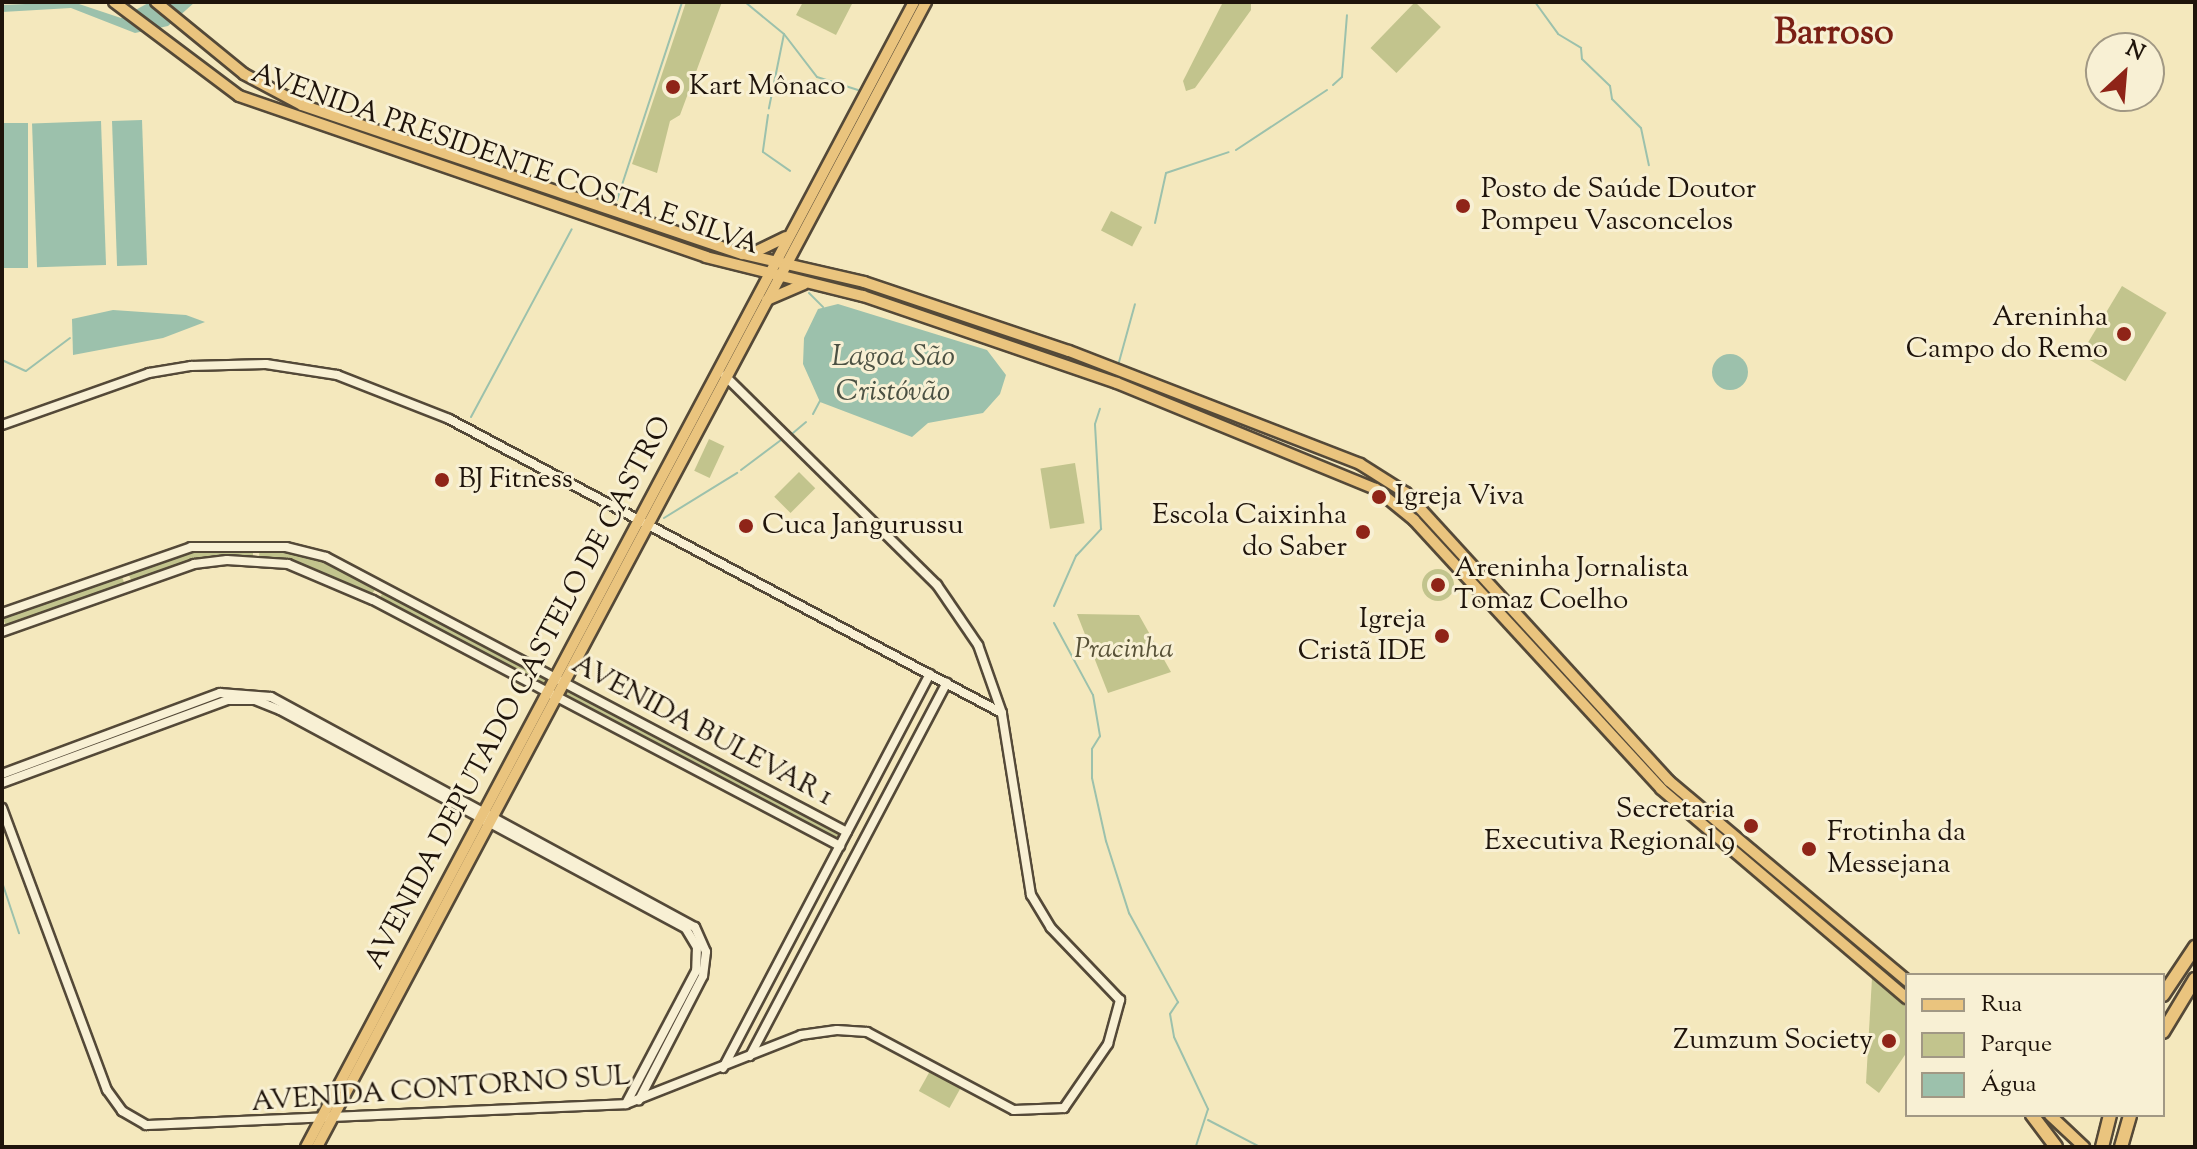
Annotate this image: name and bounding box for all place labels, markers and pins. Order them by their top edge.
place label: Kart Mônaco [689,70,845,104]
marker: Kart Mônaco [664,78,682,96]
place label: Posto de Saúde Doutor Pompeu Vasconcelos [1481,173,1756,239]
marker: Posto de Saúde Doutor Pompeu Vasconcelos [1452,195,1474,217]
place label: Areninha Campo do Remo [1906,301,2108,367]
marker: Areninha Campo do Remo [2115,325,2133,343]
place label: BJ Fitness [458,463,573,497]
marker: BJ Fitness [433,471,451,489]
place label: Igreja Viva [1395,480,1524,514]
marker: Igreja Viva [1370,488,1388,506]
place label: Escola Caixinha do Saber [1152,499,1347,565]
place label: Cuca Jangurussu [762,509,964,543]
marker: Cuca Jangurussu [737,517,755,535]
marker: Escola Caixinha do Saber [1354,523,1372,541]
place label: Areninha Jornalista Tomaz Coelho [1454,552,1689,618]
marker: Areninha Jornalista Tomaz Coelho [1429,576,1447,594]
place label: Igreja Cristã IDE [1298,603,1426,669]
marker: Igreja Cristã IDE [1433,627,1451,645]
place label: Secretaria Executiva Regional 9 [1484,793,1735,859]
place label: Frotinha da Messejana [1827,816,1966,882]
marker: Secretaria Executiva Regional 9 [1742,817,1760,835]
marker: Frotinha da Messejana [1798,838,1820,860]
place label: Zumzum Society [1673,1024,1873,1058]
marker: Zumzum Society [1880,1032,1898,1050]

